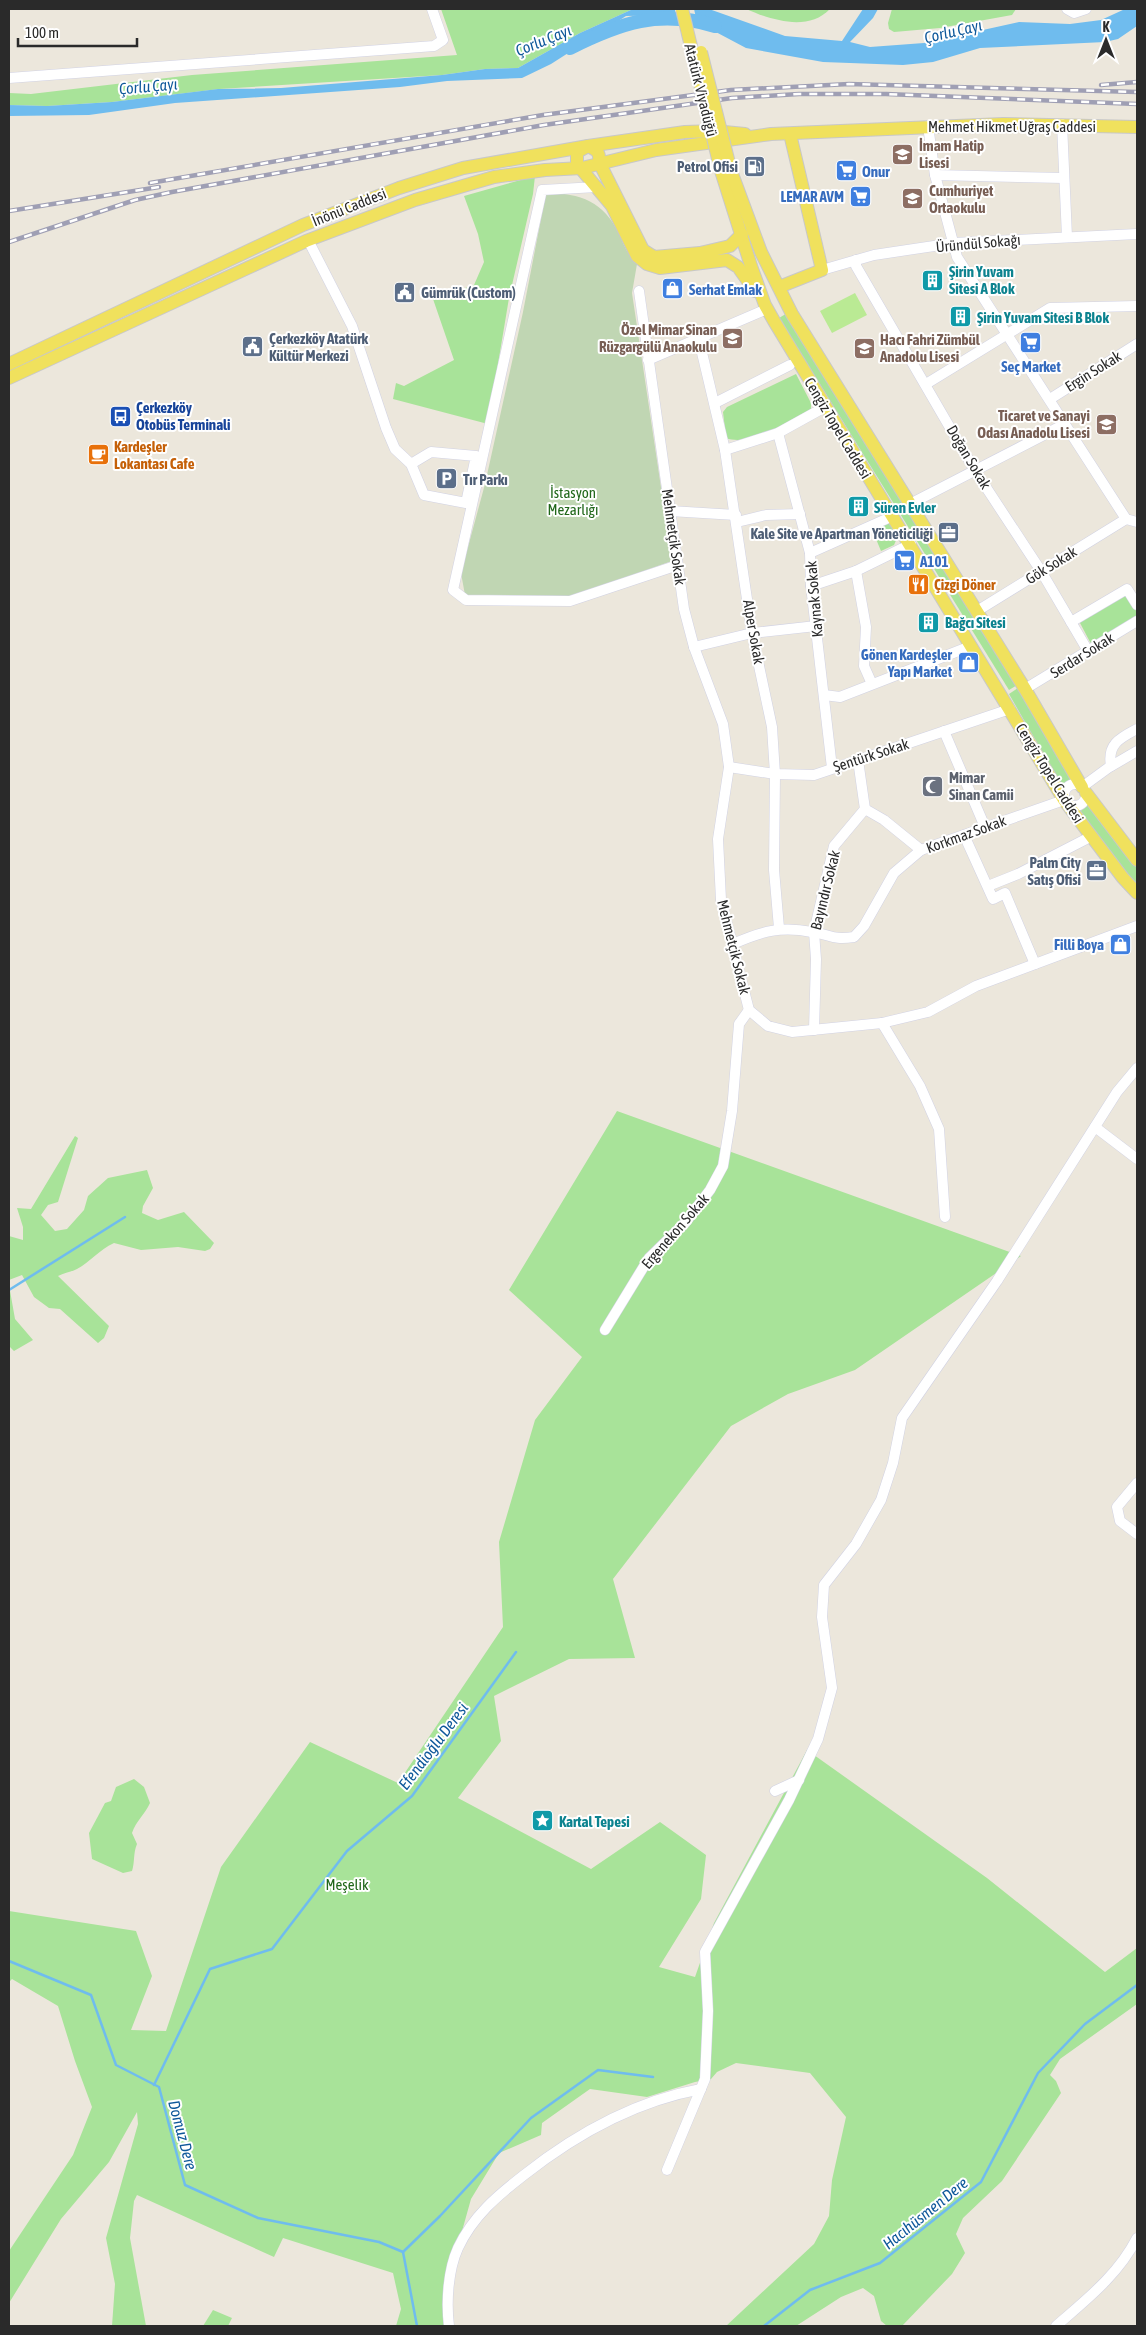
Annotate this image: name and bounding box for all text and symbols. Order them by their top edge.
scale bar [18,15,136,47]
north arrow [1081,15,1131,65]
water label: Çorlu Çayı [922,16,984,47]
text: K [1103,19,1110,35]
water label: Çorlu Çayı [513,21,574,60]
text: 100 m [25,24,59,41]
street label: Atatürk Viyadüğü [681,42,721,138]
water label: Çorlu Çayı [118,74,178,99]
street label: Mehmet Hikmet Uğraş Caddesi [928,118,1096,135]
place label: İmam Hatip Lisesi [919,137,984,171]
school or university icon: İmam Hatip Lisesi [891,142,915,166]
fuel station icon: Petrol Ofisi [742,154,766,178]
place label: Petrol Ofisi [677,158,738,175]
supermarket icon: Onur [834,159,858,183]
place label: Onur [862,163,890,180]
place label: Cumhuriyet Ortaokulu [929,182,994,216]
street label: İnönü Caddesi [310,184,388,230]
supermarket icon: LEMAR AVM [848,184,872,208]
school or university icon: Cumhuriyet Ortaokulu [901,187,925,211]
place label: LEMAR AVM [780,188,844,205]
street label: Üründül Sokağı [935,231,1021,255]
place label: Şirin Yuvam Sitesi A Blok [949,263,1015,297]
building icon: Şirin Yuvam Sitesi A Blok [921,268,945,292]
shop icon: Serhat Emlak [661,277,685,301]
public building icon: Gümrük (Custom) [393,280,417,304]
place label: Serhat Emlak [689,281,762,298]
place label: Gümrük (Custom) [421,284,516,301]
building icon: Şirin Yuvam Sitesi B Blok [949,305,973,329]
place label: Şirin Yuvam Sitesi B Blok [977,309,1109,326]
place label: Özel Mimar Sinan Rüzgargülü Anaokulu [599,321,717,355]
school or university icon: Özel Mimar Sinan Rüzgargülü Anaokulu [721,326,745,350]
place label: Çerkezköy Atatürk Kültür Merkezi [269,330,369,364]
place label: Hacı Fahri Zümbül Anadolu Lisesi [879,331,981,365]
supermarket icon: Seç Market [1019,331,1043,355]
public building icon: Çerkezköy Atatürk Kültür Merkezi [241,335,265,359]
school or university icon: Hacı Fahri Zümbül Anadolu Lisesi [852,336,876,360]
street label: Ergin Sokak [1062,347,1125,395]
place label: Seç Market [1001,358,1061,375]
street label: Cengiz Topel Caddesi [801,375,875,481]
place label: Çerkezköy Otobüs Terminali [136,399,231,433]
bus stop icon: Çerkezköy Otobüs Terminali [108,404,132,428]
place label: Ticaret ve Sanayi Odası Anadolu Lisesi [977,407,1090,441]
school or university icon: Ticaret ve Sanayi Odası Anadolu Lisesi [1094,412,1118,436]
street label: Doğan Sokak [943,422,995,492]
place label: Kardeşler Lokantası Cafe [114,438,195,472]
cafe icon: Kardeşler Lokantası Cafe [86,443,110,467]
parking icon: Tır Parkı [435,467,459,491]
place label: Tır Parkı [463,471,508,488]
park label: İstasyon Mezarlığı [548,484,599,518]
street label: Mehmetçik Sokak [659,488,689,587]
building icon: Süren Evler [846,495,870,519]
place label: Süren Evler [874,499,936,516]
office icon: Kale Site ve Apartman Yöneticiliği [937,521,961,545]
place label: Kale Site ve Apartman Yöneticiliği [750,525,933,542]
street label: Gök Sokak [1022,542,1080,587]
supermarket icon: A101 [892,549,916,573]
place label: A101 [919,553,949,570]
street label: Kaynak Sokak [802,560,826,638]
restaurant icon: Çizgi Döner [906,572,930,596]
place label: Çizgi Döner [934,576,996,593]
street label: Alper Sokak [740,598,768,666]
building icon: Bağcı Sitesi [917,610,941,634]
place label: Bağcı Sitesi [945,614,1006,631]
street label: Serdar Sokak [1047,629,1117,681]
place label: Gönen Kardeşler Yapı Market [861,646,953,680]
shop icon: Gönen Kardeşler Yapı Market [956,651,980,675]
street label: Cengiz Topel Caddesi [1012,720,1088,826]
street label: Şentürk Sokak [831,735,911,775]
place label: Mimar Sinan Camii [949,769,1014,803]
mosque icon: Mimar Sinan Camii [921,774,945,798]
street label: Korkmaz Sokak [924,812,1009,856]
street label: Bayındır Sokak [807,848,843,932]
place label: Palm City Satış Ofisi [1028,854,1082,888]
office icon: Palm City Satış Ofisi [1085,859,1109,883]
street label: Mehmetçik Sokak [714,898,754,997]
shop icon: Filli Boya [1108,932,1132,956]
place label: Filli Boya [1054,936,1104,953]
street label: Ergenekon Sokak [638,1190,712,1272]
water label: Efendioğlu Deresi [395,1699,472,1793]
place icon: Kartal Tepesi [531,1809,555,1833]
place label: Kartal Tepesi [559,1813,630,1830]
park label: Meşelik [326,1876,369,1893]
water label: Domuz Dere [165,2098,201,2172]
water label: Hacıhüsmen Dere [879,2173,971,2253]

